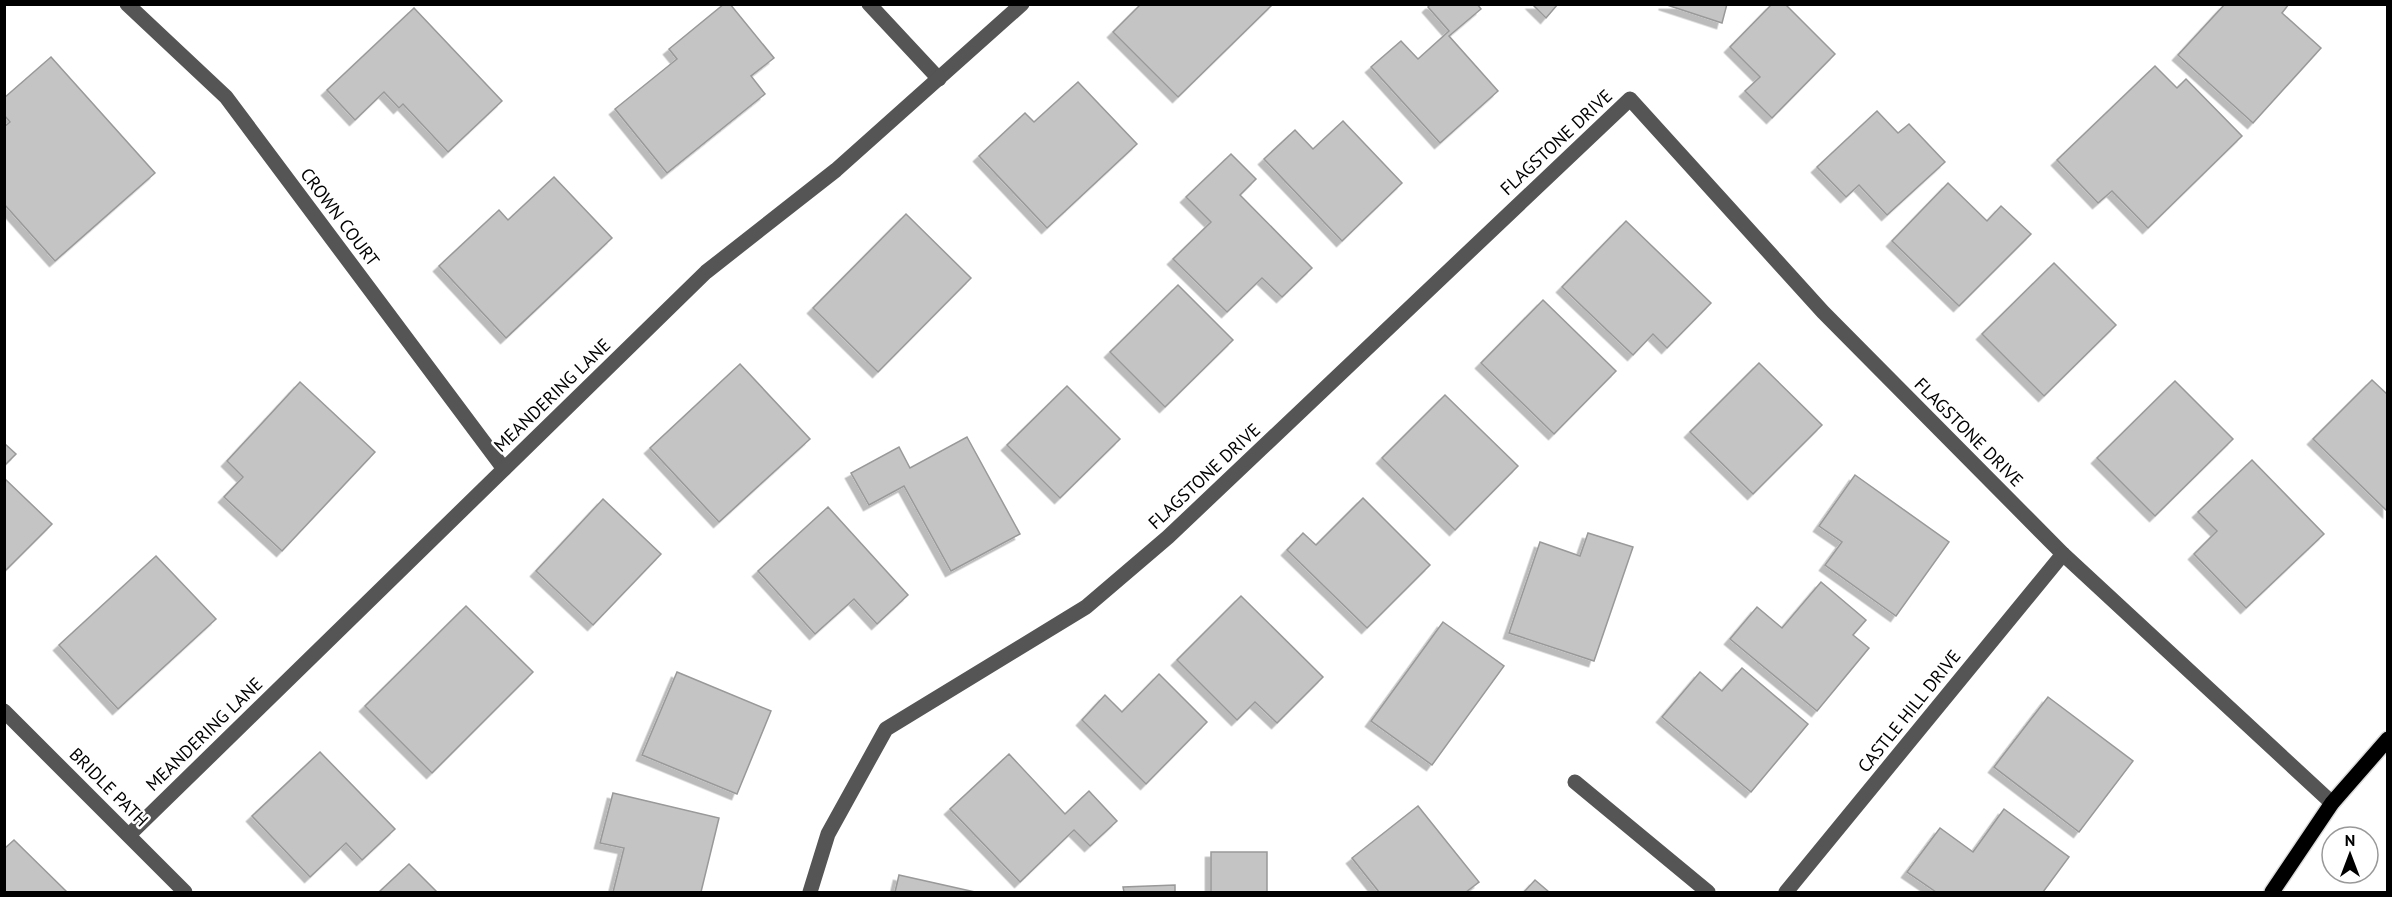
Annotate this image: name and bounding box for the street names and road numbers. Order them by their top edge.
street label: FLAGSTONE DRIVE [1495,84,1617,200]
street label: CROWN COURT [295,163,385,271]
street label: MEANDERING LANE [489,333,615,457]
street label: FLAGSTONE DRIVE [1910,373,2028,491]
street label: FLAGSTONE DRIVE [1143,418,1265,534]
street label: CASTLE HILL DRIVE [1852,645,1966,777]
street label: MEANDERING LANE [141,672,267,796]
street label: BRIDLE PATH [65,743,153,831]

